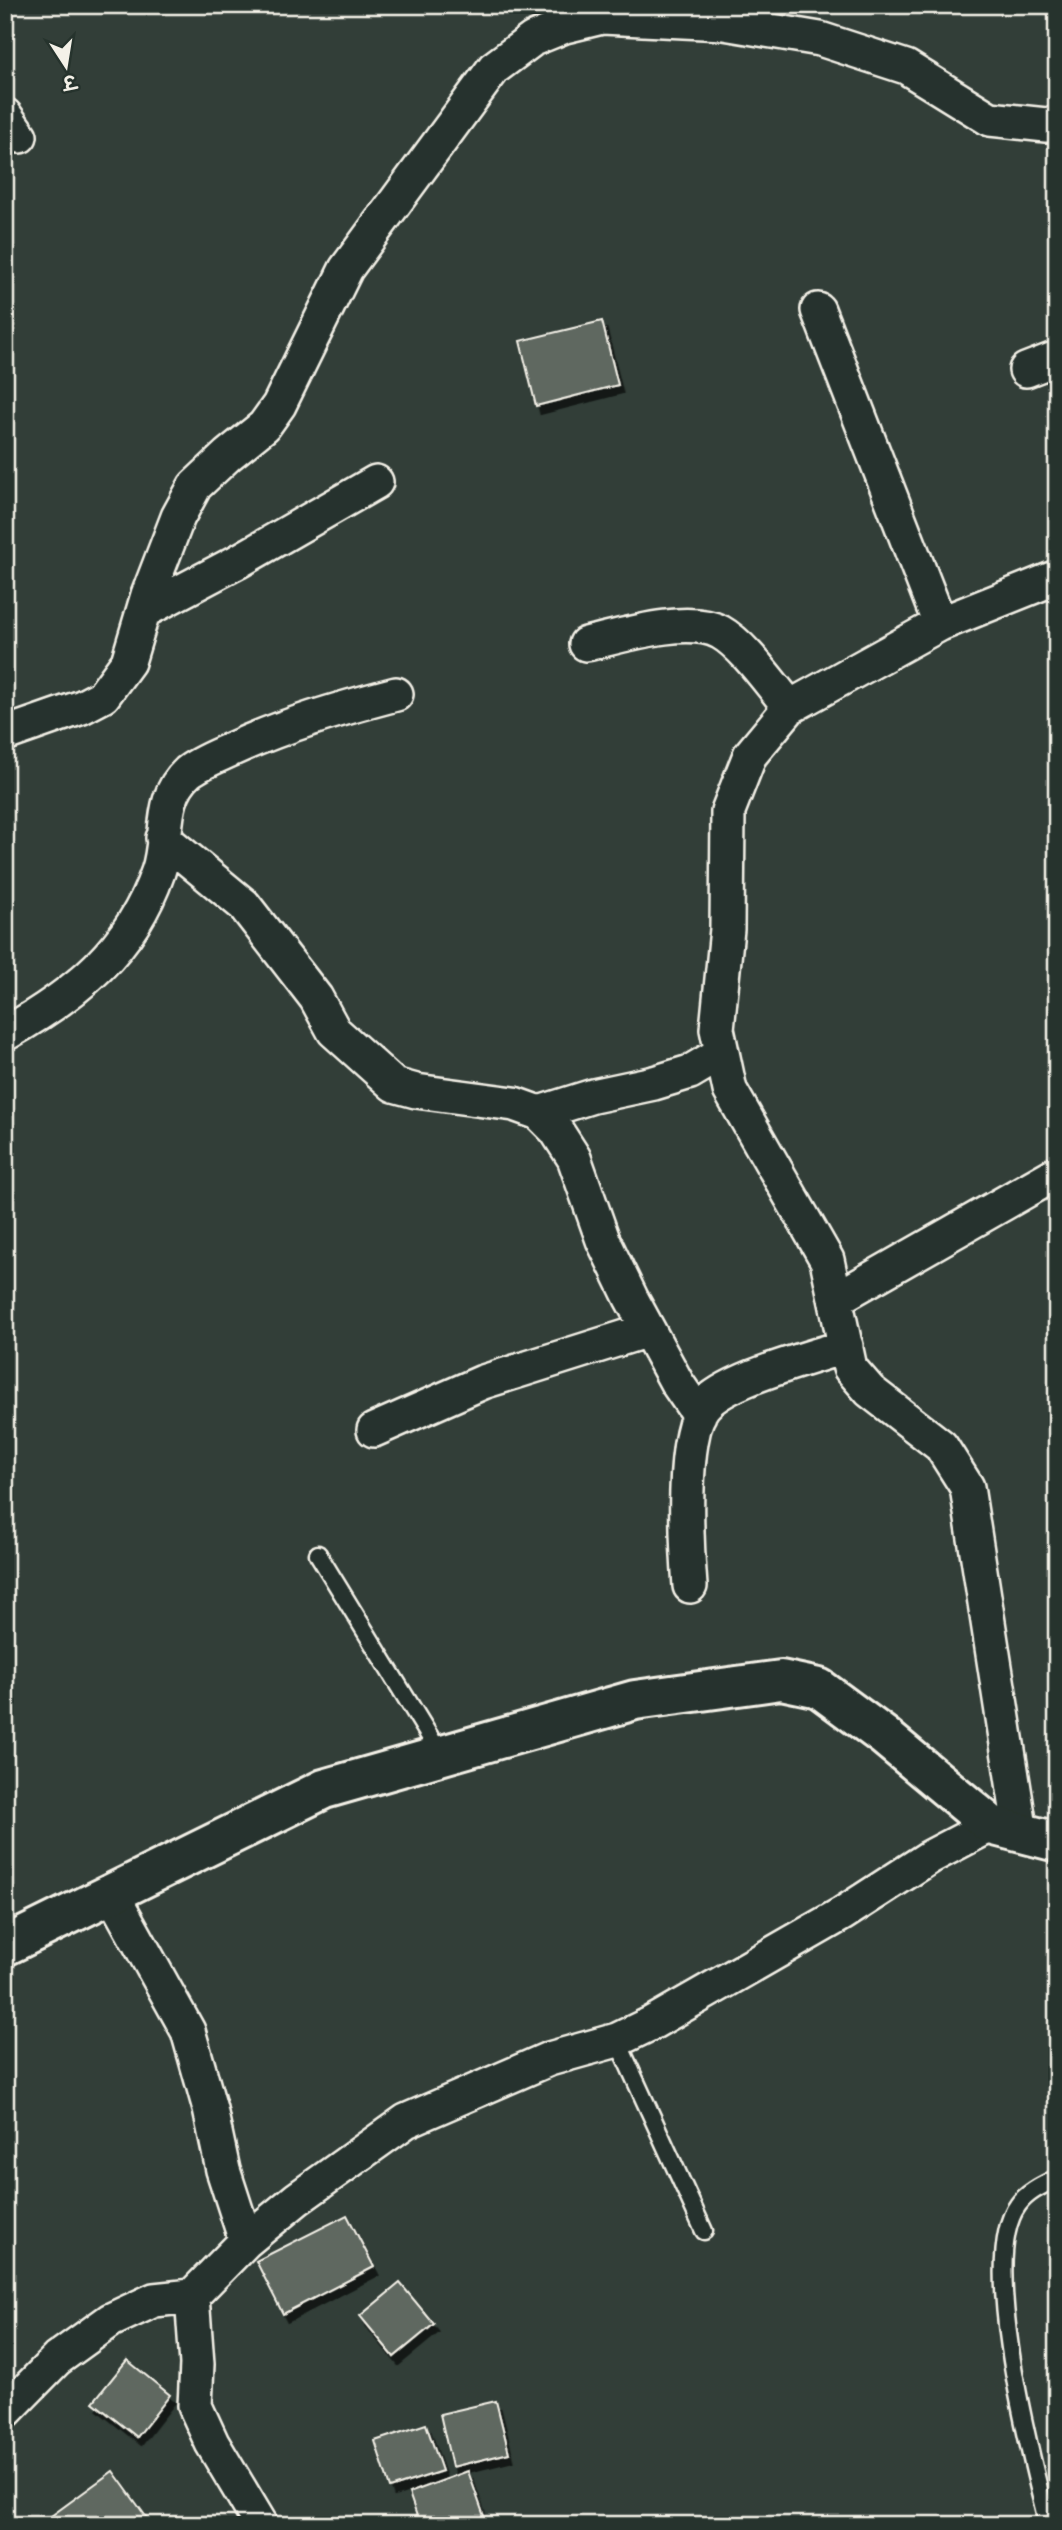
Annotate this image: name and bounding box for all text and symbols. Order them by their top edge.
north arrow [32,32,102,102]
text: उ [59,69,80,97]

